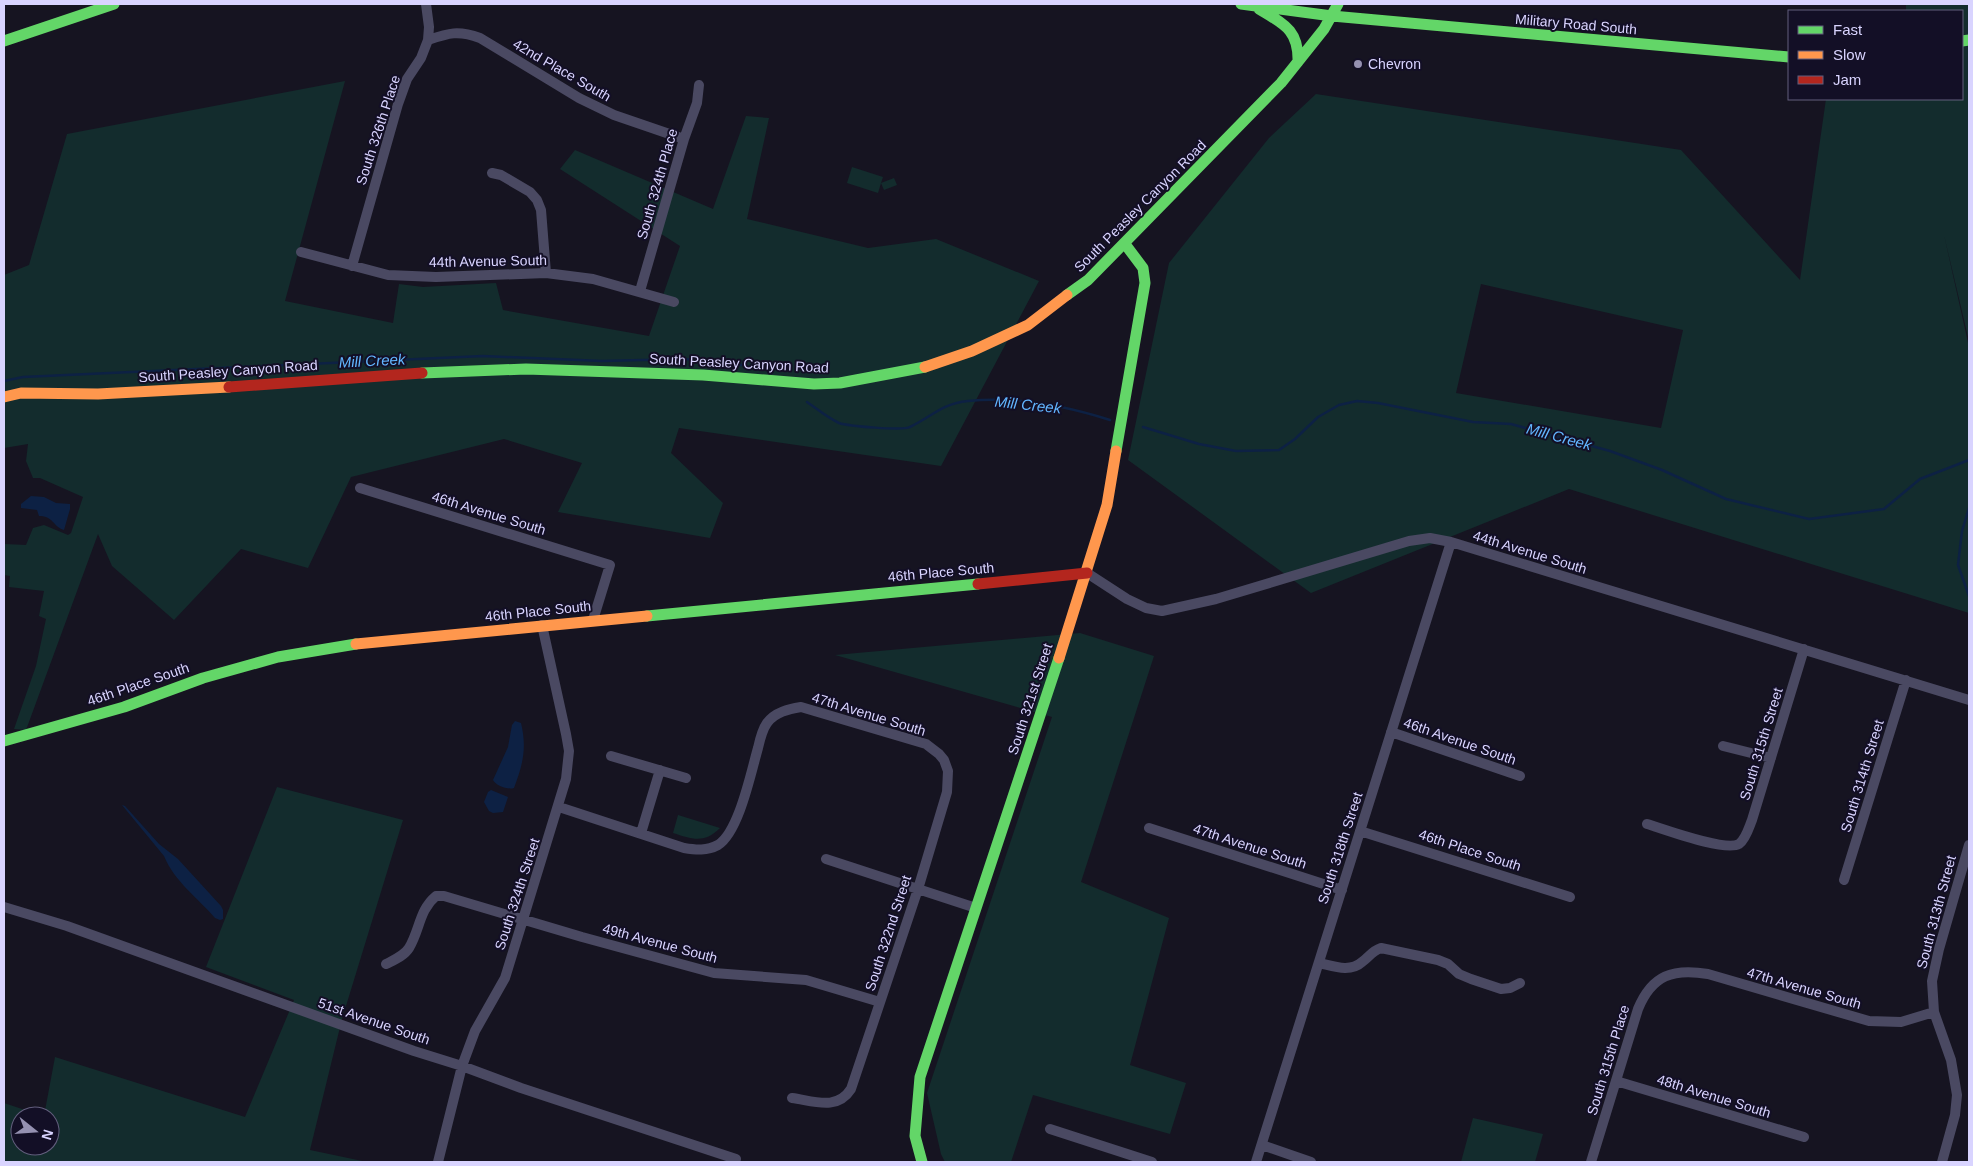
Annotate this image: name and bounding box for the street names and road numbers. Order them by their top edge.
street label: Military Road South [1514,11,1638,37]
street label: 42nd Place South [510,35,614,105]
street label: South 326th Place [353,73,403,187]
street label: South 324th Place [634,127,681,241]
street label: South Peasley Canyon Road [1071,137,1209,275]
street label: 44th Avenue South [429,252,547,270]
street label: South Peasley Canyon Road [649,350,829,376]
street label: South Peasley Canyon Road [138,357,318,385]
street label: 46th Avenue South [430,488,548,538]
street label: 44th Avenue South [1471,527,1589,577]
street label: 46th Place South [887,559,995,585]
street label: 46th Place South [484,597,592,625]
street label: South 321st Street [1004,641,1056,757]
street label: 46th Place South [85,659,191,709]
street label: South 315th Street [1736,686,1786,802]
street label: 47th Avenue South [810,689,928,739]
street label: 46th Avenue South [1402,714,1518,768]
street label: South 314th Street [1837,718,1887,834]
street label: South 318th Street [1314,790,1366,906]
street label: 47th Avenue South [1191,820,1309,872]
street label: 46th Place South [1417,826,1523,874]
street label: South 324th Street [491,836,543,952]
street label: South 313th Street [1913,853,1959,970]
street label: South 322nd Street [862,873,914,993]
street label: 49th Avenue South [601,920,719,966]
street label: 47th Avenue South [1745,964,1863,1012]
street label: 51st Avenue South [316,994,432,1048]
street label: South 315th Place [1584,1003,1632,1117]
street label: 48th Avenue South [1655,1071,1773,1121]

